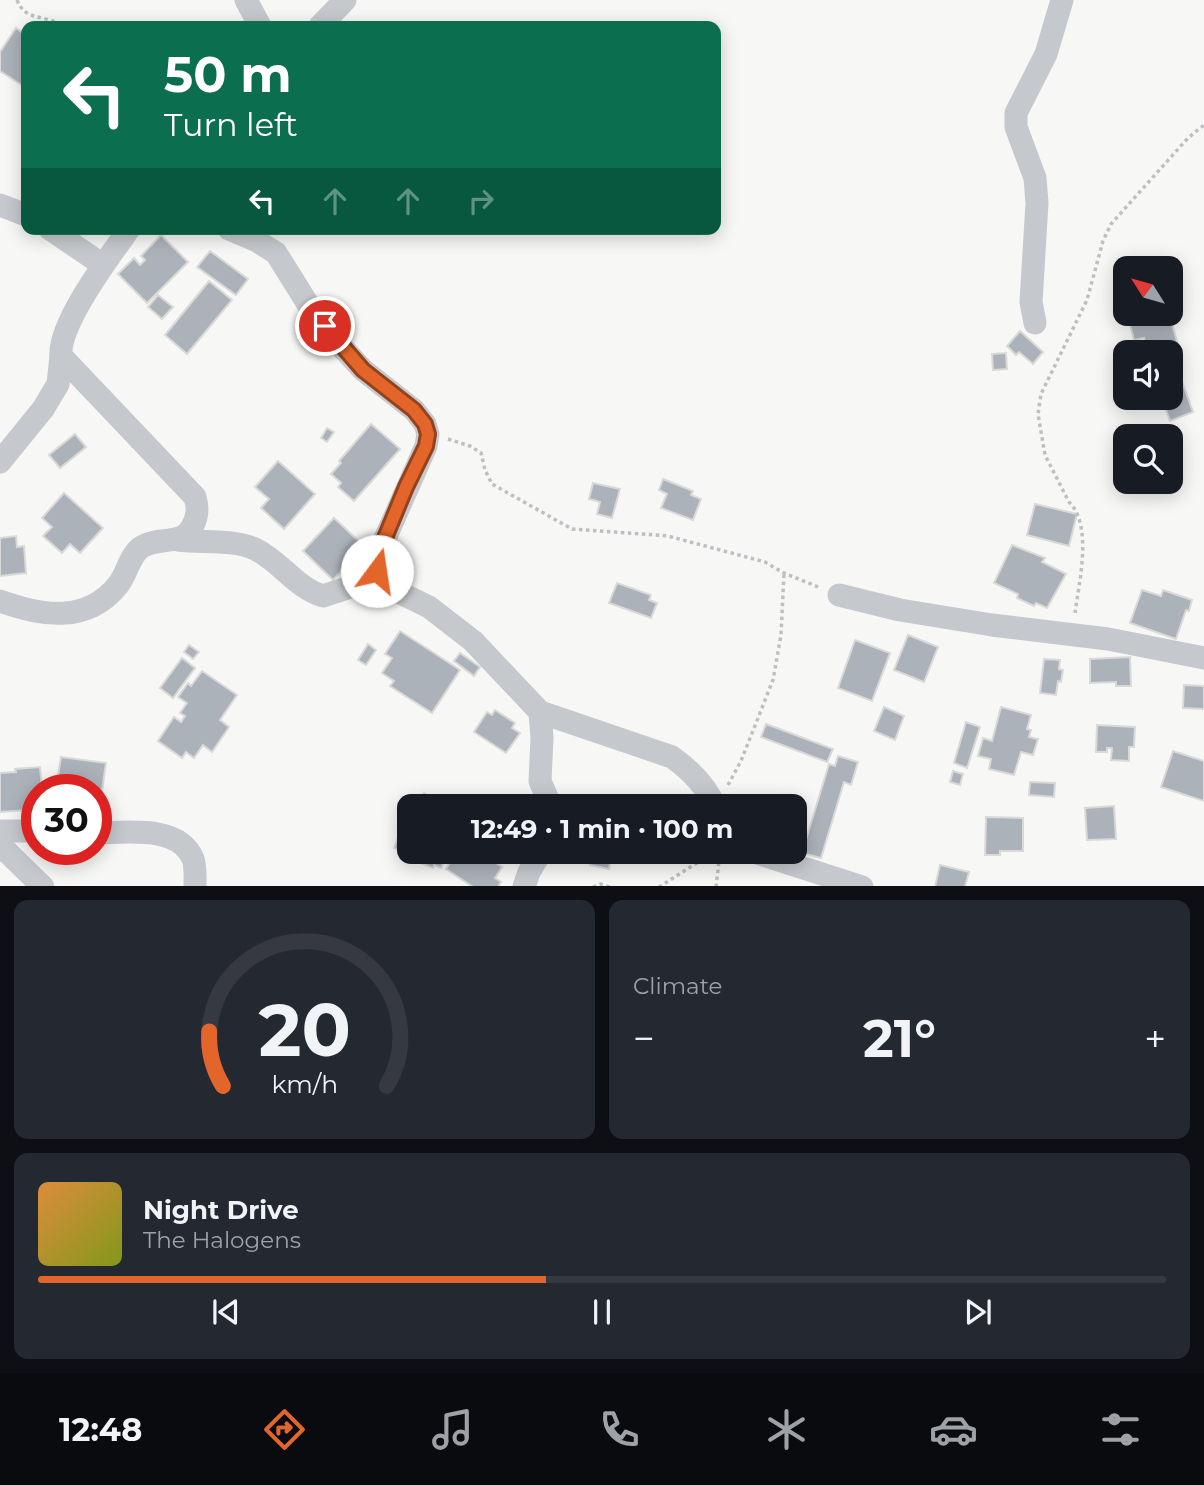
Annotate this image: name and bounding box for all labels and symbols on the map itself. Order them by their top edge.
north arrow [1113,256,1183,326]
pin [295,296,355,356]
position arrow [340,534,414,608]
speed limit sign: 30 [21,774,112,865]

